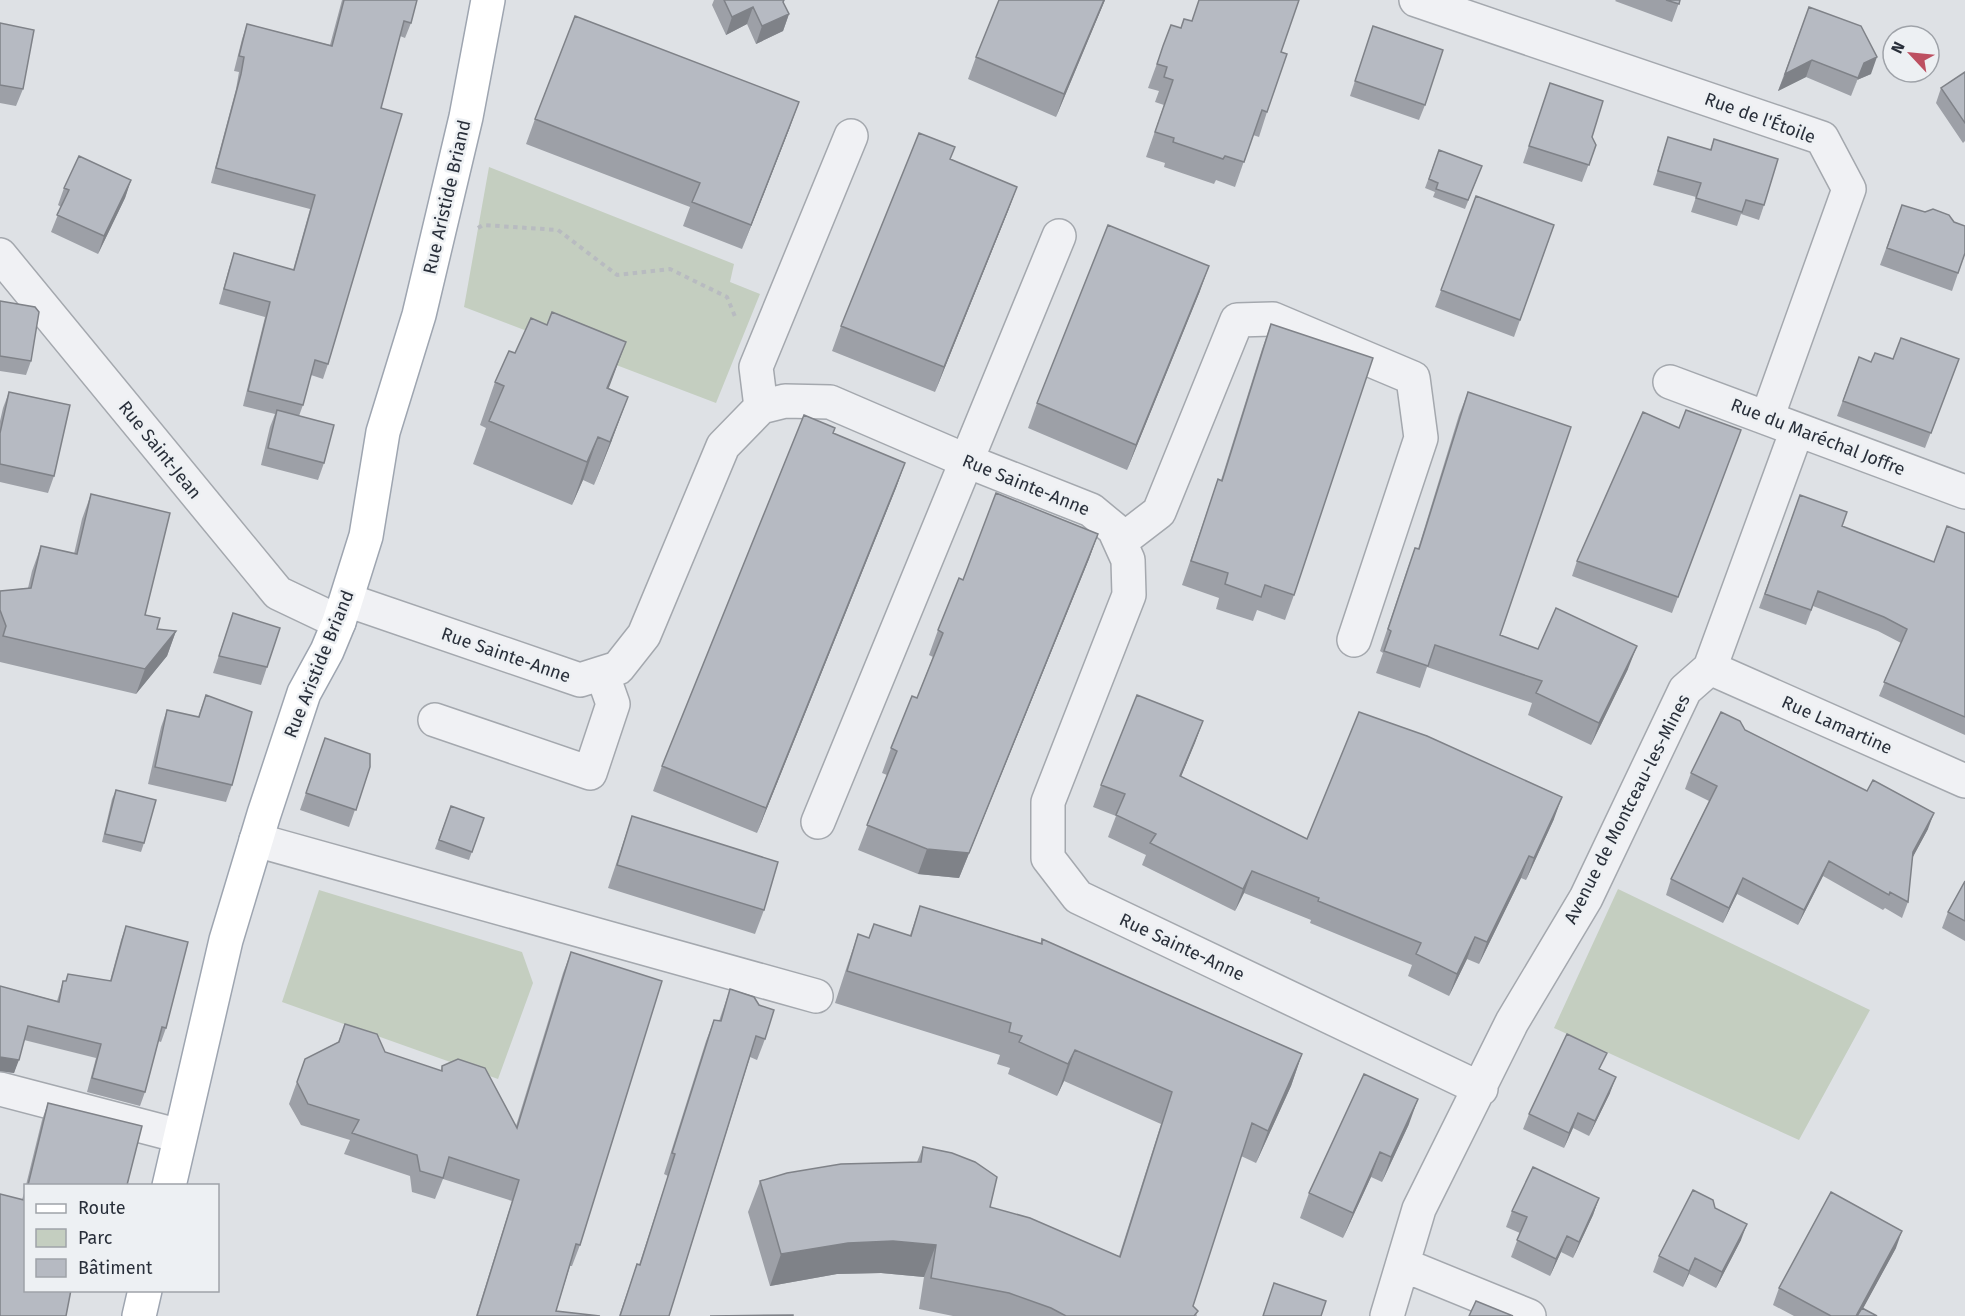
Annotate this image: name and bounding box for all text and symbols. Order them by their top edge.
north arrow [1881,24,1941,84]
text: N [1887,39,1909,57]
street label: Rue de l'Étoile [1702,87,1819,148]
street label: Rue Aristide Briand [419,118,475,276]
street label: Rue du Maréchal Joffre [1728,394,1908,480]
street label: Rue Saint-Jean [114,397,206,503]
street label: Rue Sainte-Anne [959,449,1093,521]
street label: Rue Aristide Briand [279,587,359,741]
street label: Rue Sainte-Anne [438,623,574,687]
street label: Avenue de Montceau-les-Mines [1559,690,1695,928]
street label: Rue Lamartine [1778,691,1896,759]
street label: Rue Sainte-Anne [1116,908,1248,986]
legend [24,1184,219,1292]
text: Route [78,1197,126,1219]
text: Parc [78,1227,113,1249]
text: Bâtiment [78,1257,153,1279]

